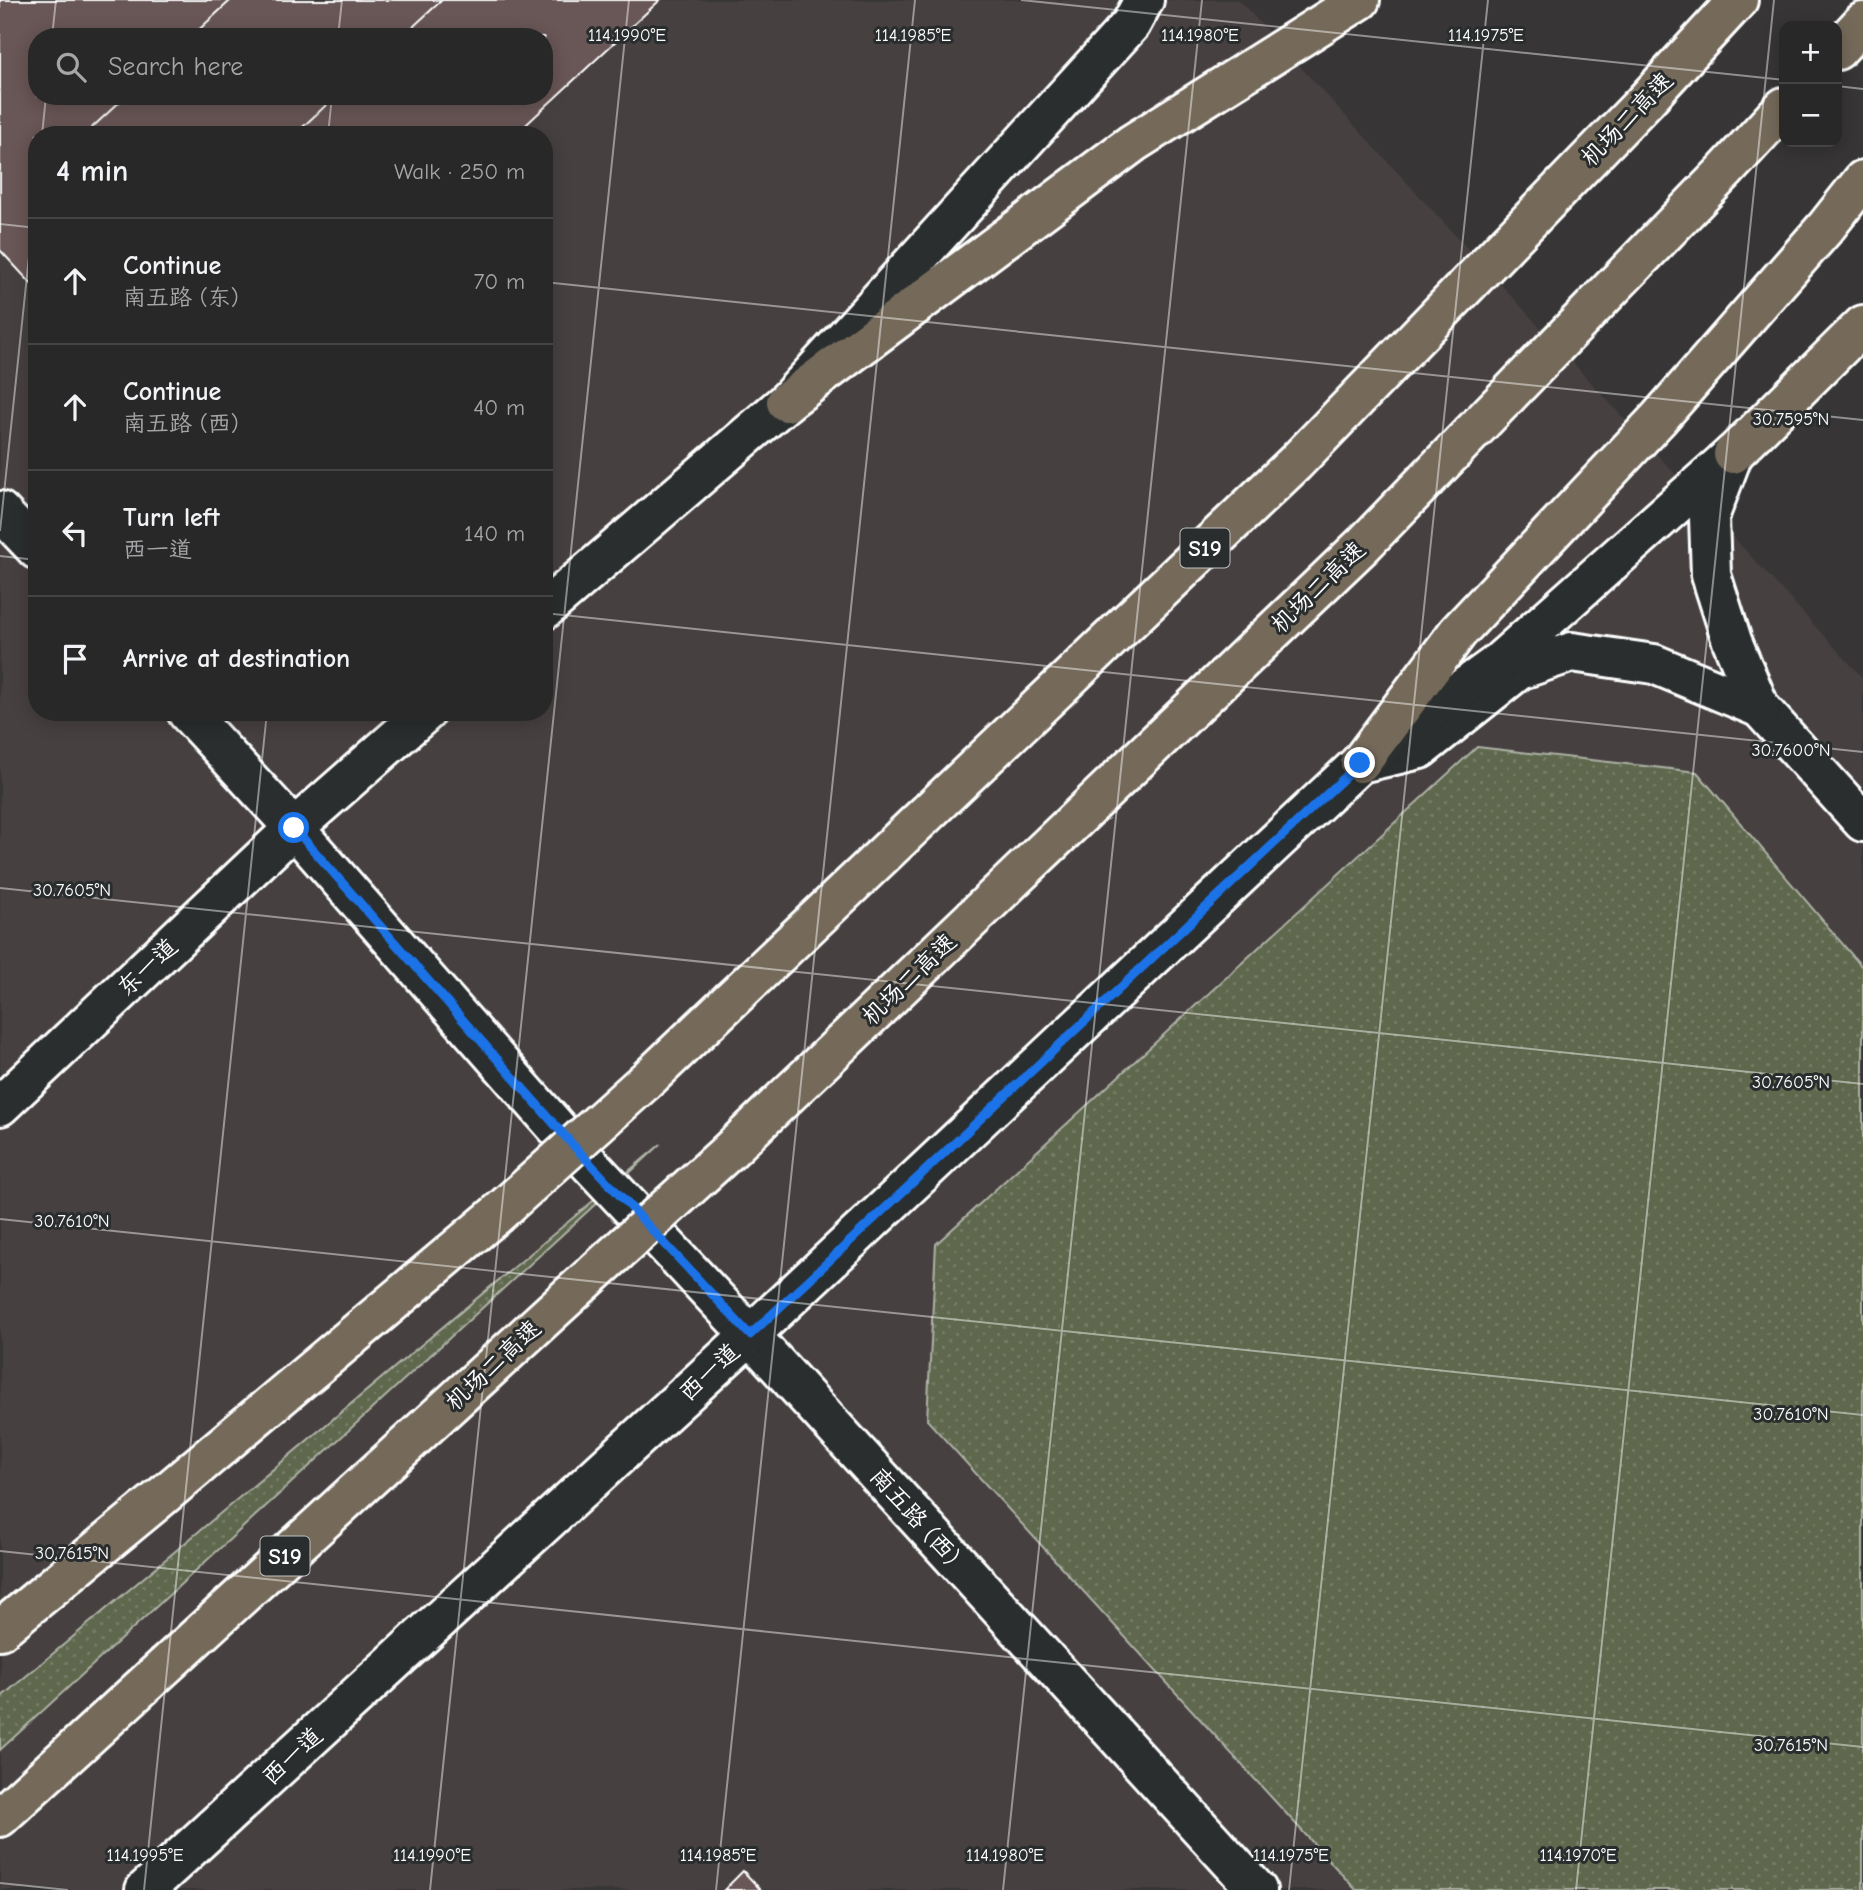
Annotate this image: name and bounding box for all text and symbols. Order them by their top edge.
map controls [1779,21,1842,147]
button: + [1779,21,1842,84]
text: 114.1990°E [588,25,666,46]
text: 114.1985°E [875,25,951,46]
text: 114.1980°E [1161,25,1239,46]
text: 114.1975°E [1448,25,1524,46]
search box [28,28,553,105]
icon: search [52,48,90,86]
text: Search here [108,52,243,82]
street label: 机场二高速 [1575,66,1679,172]
button: − [1779,84,1842,147]
text: 4 min [56,154,128,189]
text: Walk · 250 m [394,158,525,185]
text: Continue [123,251,221,281]
icon: ahead [56,262,94,300]
text: 70 m [473,268,525,295]
text: 南五路 (东) [123,284,239,311]
text: Continue [123,377,221,407]
icon: ahead [56,388,94,426]
text: 40 m [473,394,525,421]
text: 30.7595°N [1753,409,1829,430]
text: 南五路 (西) [123,410,239,437]
text: Turn left [123,503,220,533]
icon: left [56,514,94,552]
text: 140 m [464,520,525,547]
road number: S19 [1180,528,1230,568]
street label: 机场二高速 [1265,535,1371,639]
text: 西一道 [123,536,192,563]
icon: arrive [56,640,94,678]
text: Arrive at destination [123,644,350,674]
text: 30.7600°N [1751,740,1831,761]
route end [1344,747,1375,778]
route start [278,812,309,843]
text: 30.7605°N [33,880,111,901]
street label: 机场二高速 [856,927,962,1031]
street label: 东一道 [111,932,183,1002]
text: 30.7605°N [1752,1072,1830,1093]
text: 30.7610°N [34,1211,110,1232]
street label: 机场二高速 [440,1314,546,1416]
street label: 西一道 [673,1337,745,1407]
text: 30.7610°N [1753,1404,1829,1425]
street label: 南五路 (西) [864,1462,966,1570]
road number: S19 [260,1536,310,1576]
text: 30.7615°N [35,1543,109,1564]
street label: 西一道 [256,1721,328,1791]
text: 30.7615°N [1754,1735,1828,1756]
text: 114.1995°E [107,1845,184,1866]
text: 114.1990°E [393,1845,471,1866]
text: 114.1985°E [680,1845,756,1866]
text: 114.1980°E [966,1845,1044,1866]
text: 114.1975°E [1253,1845,1329,1866]
text: 114.1970°E [1539,1845,1617,1866]

